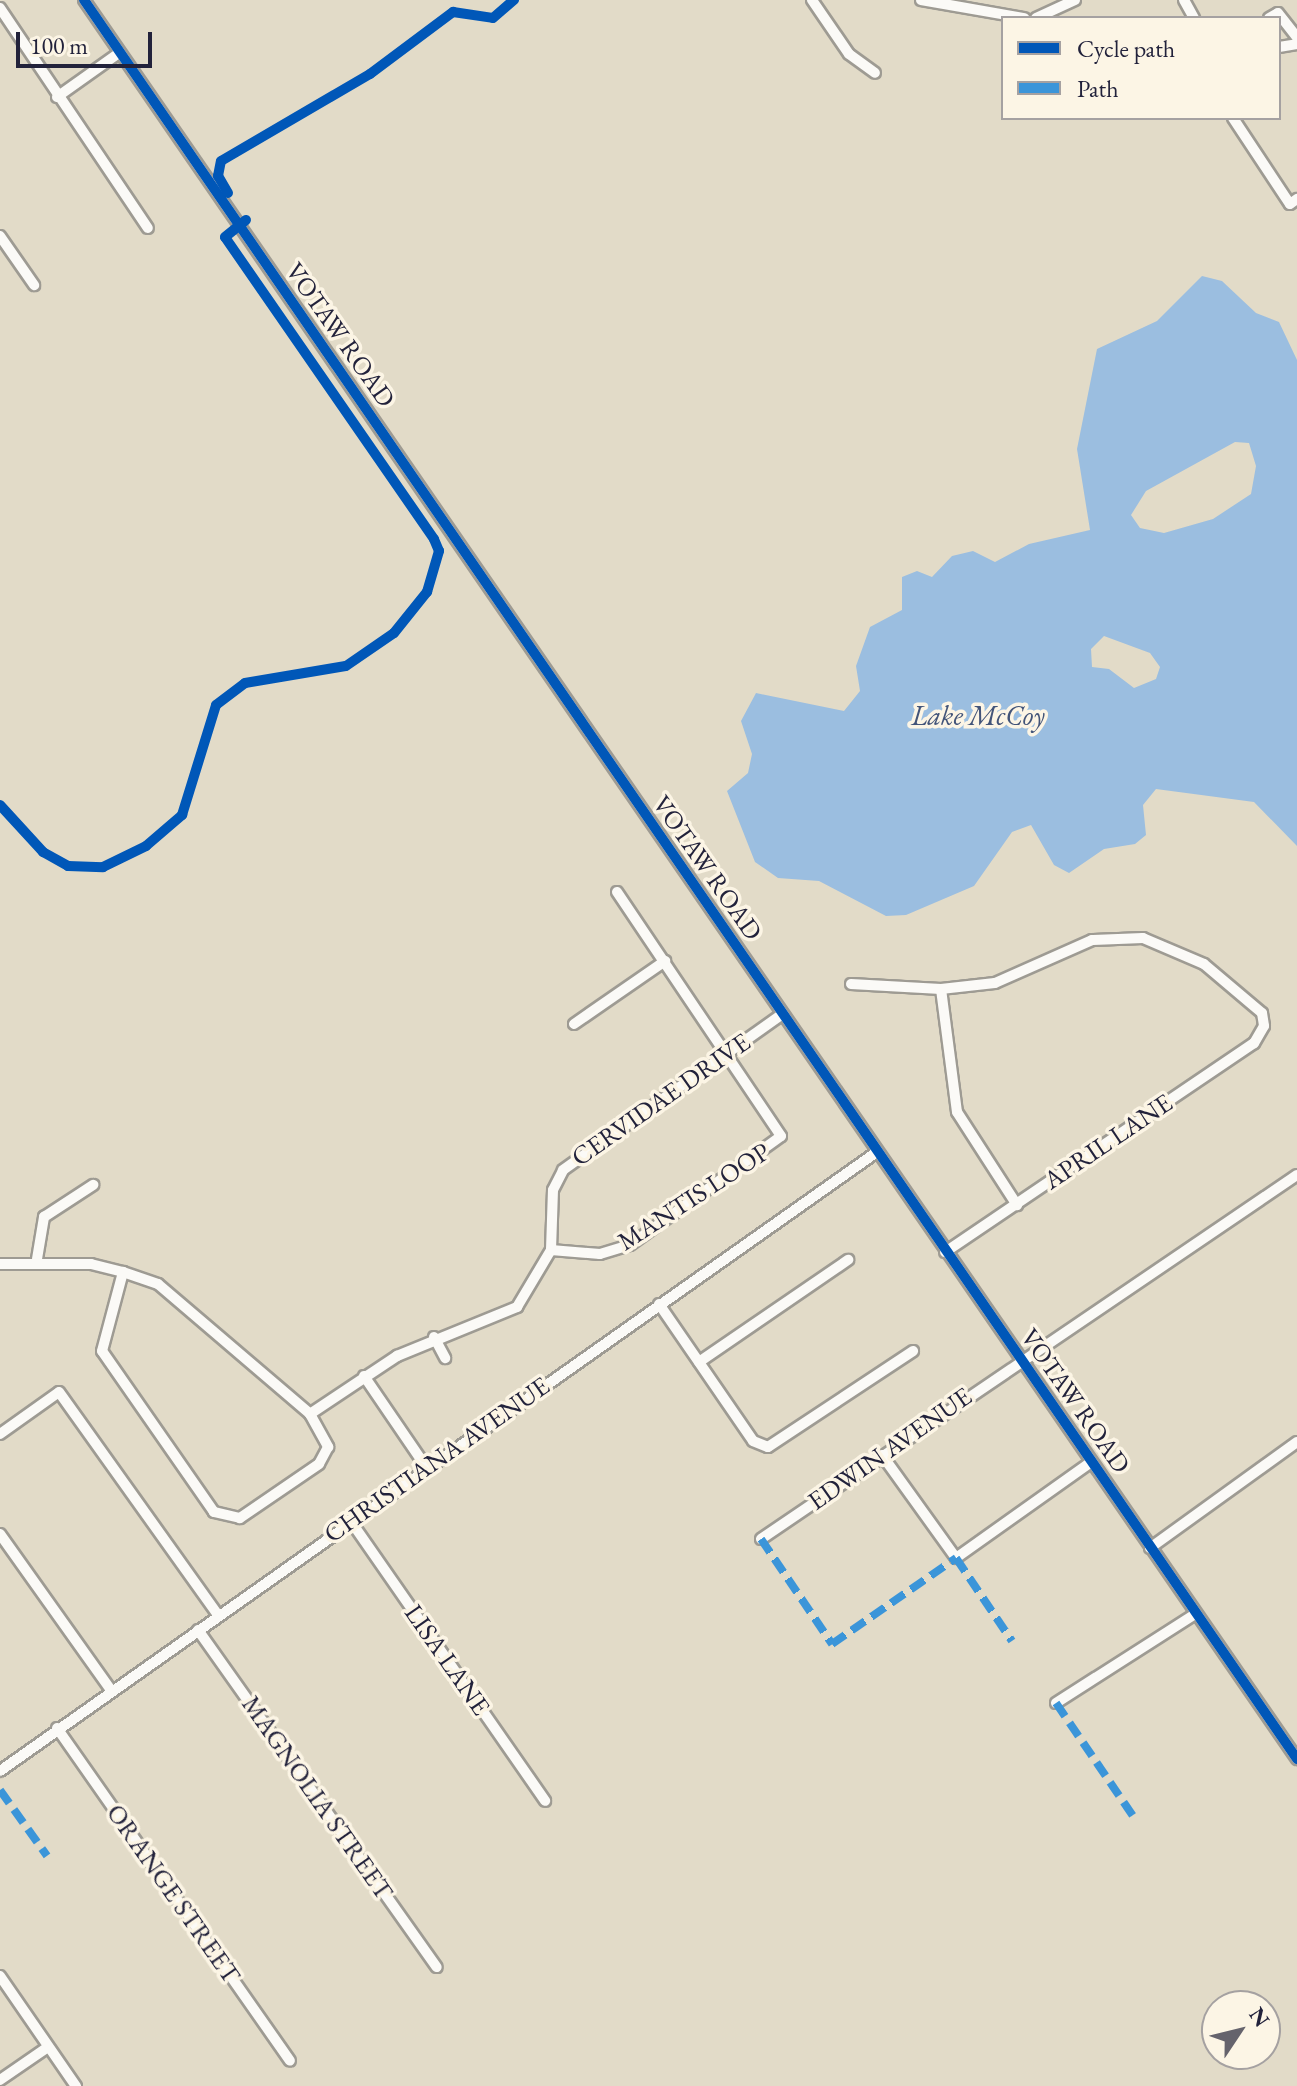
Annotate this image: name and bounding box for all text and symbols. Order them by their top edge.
scale bar [20,16,156,66]
legend [1001,16,1281,120]
text: 100 m [30,30,88,61]
text: Cycle path [1077,33,1175,64]
text: Path [1077,73,1119,104]
street label: VOTAW ROAD [279,257,401,413]
water label: Lake McCoy [911,698,1045,732]
street label: VOTAW ROAD [646,790,768,946]
street label: CERVIDAE DRIVE [566,1027,756,1173]
street label: APRIL LANE [1038,1088,1178,1196]
street label: MANTIS LOOP [612,1136,776,1258]
street label: VOTAW ROAD [1014,1323,1136,1479]
street label: CHRISTIANA AVENUE [318,1370,556,1550]
street label: EDWIN AVENUE [802,1381,978,1517]
street label: LISA LANE [398,1599,496,1721]
street label: MAGNOLIA STREET [235,1690,399,1906]
street label: ORANGE STREET [100,1798,246,1990]
north arrow [1201,1990,1281,2070]
text: N [1242,2001,1276,2033]

